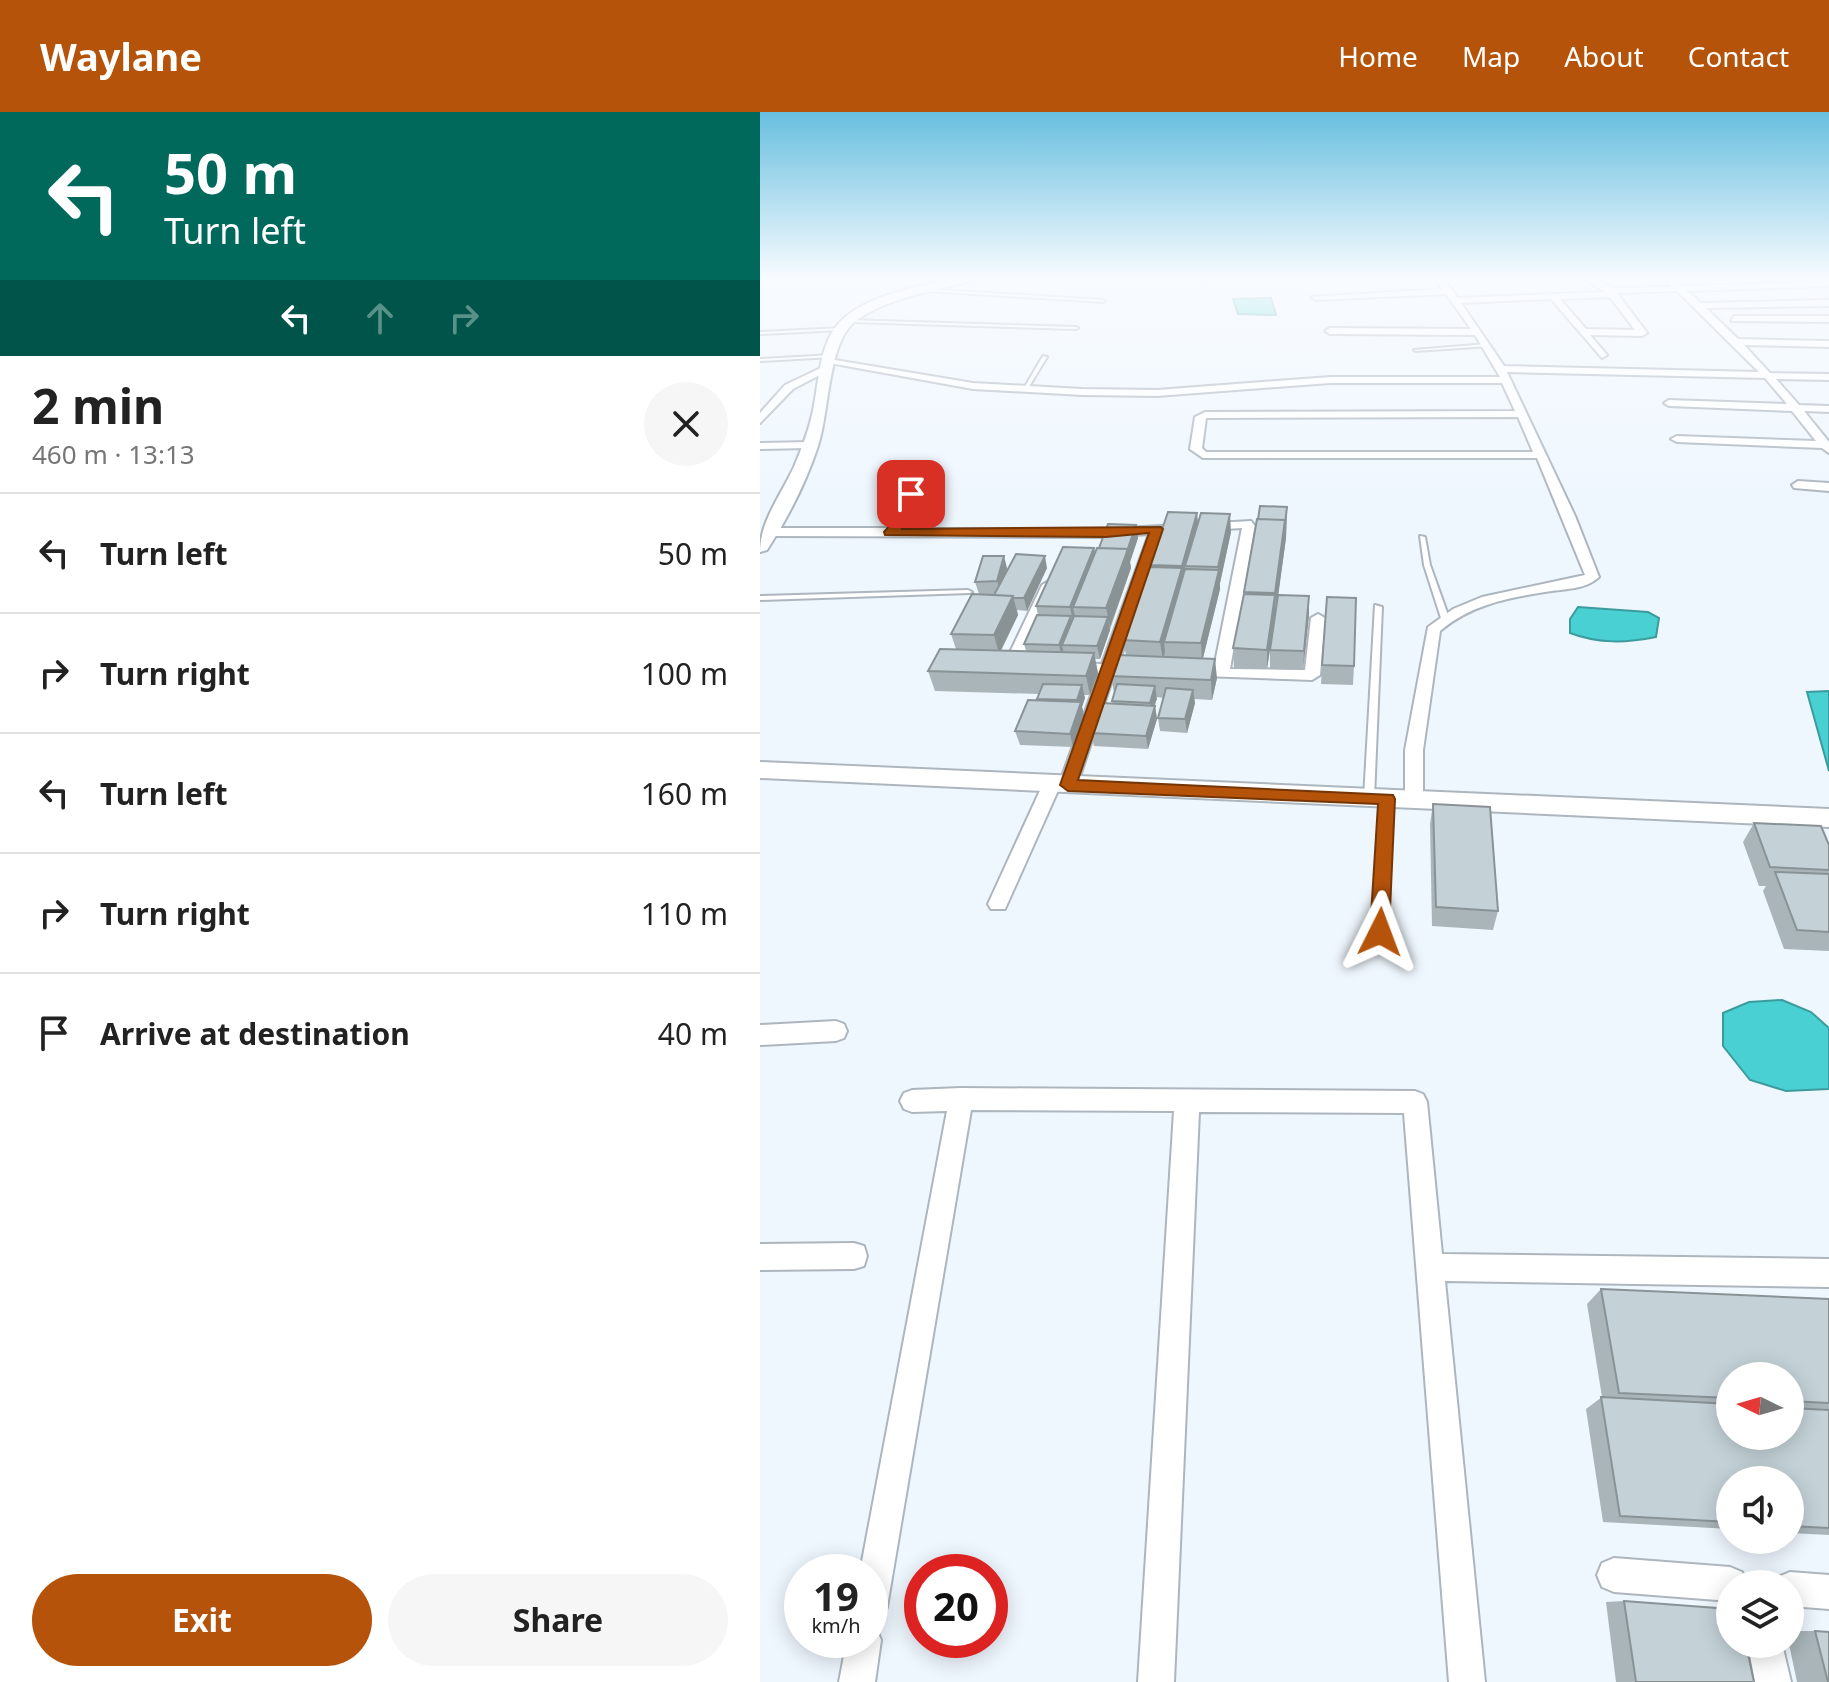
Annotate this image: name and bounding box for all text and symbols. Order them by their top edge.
text: Waylane [40,30,202,82]
text: Home [1338,37,1418,75]
text: Map [1462,37,1520,75]
text: About [1564,37,1644,75]
text: Contact [1688,37,1789,75]
text: 50 m [164,134,297,210]
icon: left [32,144,136,248]
text: Turn left [164,206,306,255]
icon: left [274,296,318,340]
icon: ahead [358,296,402,340]
icon: right [442,296,486,340]
text: 2 min [32,373,164,438]
button: close [644,382,728,466]
text: 460 m · 13:13 [32,436,195,472]
pin [877,460,945,528]
icon: arrive [889,472,933,516]
icon: left [32,531,76,575]
text: Turn left [100,533,228,574]
text: 50 m [658,533,728,574]
icon: right [32,651,76,695]
text: Turn right [100,653,250,694]
text: 100 m [641,653,728,694]
icon: left [32,771,76,815]
text: Turn left [100,773,228,814]
text: 160 m [641,773,728,814]
position arrow [1338,890,1422,974]
icon: right [32,891,76,935]
text: Turn right [100,893,250,934]
text: 110 m [641,893,728,934]
icon: arrive [32,1011,76,1055]
text: Arrive at destination [100,1013,410,1054]
text: 40 m [658,1013,728,1054]
north arrow [1716,1362,1804,1450]
map controls [1716,1362,1804,1658]
button: sound [1716,1466,1804,1554]
speed limit sign: 20 [904,1554,1008,1658]
text: 19 [813,1568,859,1623]
button: layers [1716,1570,1804,1658]
button: Exit [32,1574,372,1666]
button: Share [388,1574,728,1666]
text: km/h [811,1612,861,1639]

